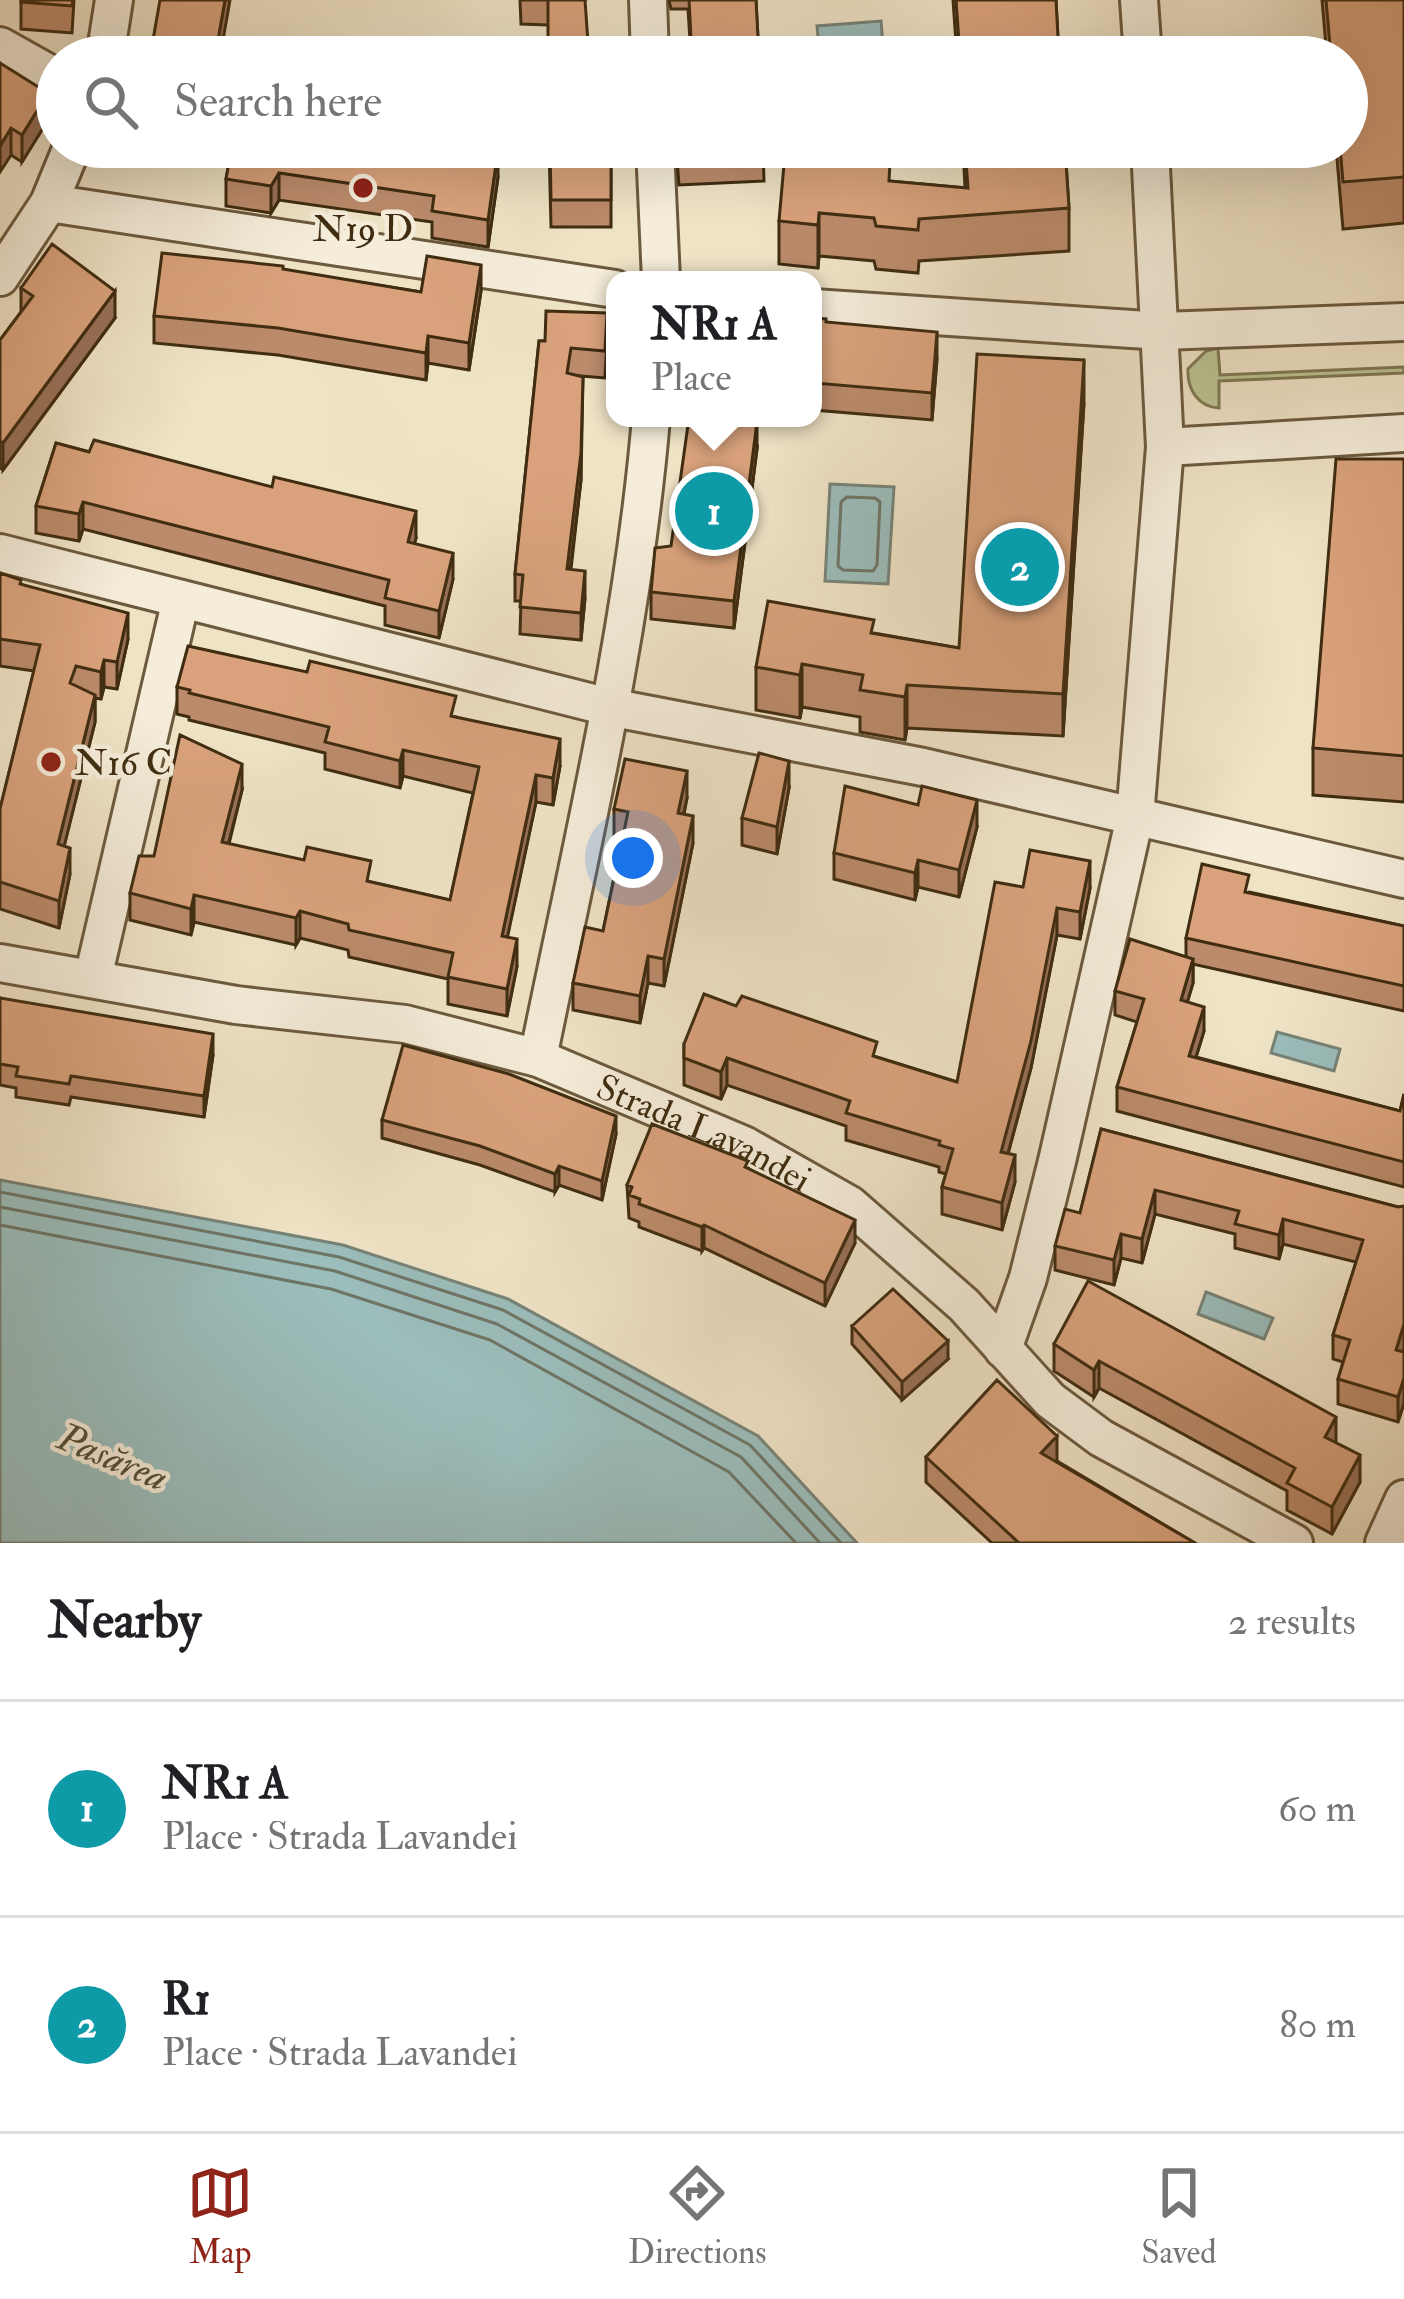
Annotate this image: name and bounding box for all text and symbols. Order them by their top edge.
search box [36,36,1368,168]
icon: search [78,69,144,135]
text: Search here [174,74,382,130]
marker: N19 D [350,175,376,201]
place label: N19 D [313,207,413,252]
popup [606,271,822,427]
text: NR1 A [651,297,777,353]
text: Place [651,353,732,402]
pin: 1 [675,466,753,556]
pin: 2 [981,522,1059,612]
place label: N16 C [75,741,172,786]
marker: N16 C [38,749,64,775]
your location [603,828,663,888]
street label: Strada Lavandei [590,1064,819,1202]
water label: Pasărea [49,1412,175,1502]
text: Nearby [48,1589,201,1653]
text: 2 results [1228,1597,1356,1646]
text: NR1 A [162,1756,289,1812]
text: 1 [80,1784,94,1833]
text: 60 m [1278,1784,1356,1833]
text: Place · Strada Lavandei [162,1812,518,1861]
text: R1 [162,1972,210,2028]
text: 2 [77,2000,97,2049]
text: 80 m [1279,2000,1356,2049]
text: Place · Strada Lavandei [162,2028,518,2077]
tab: Map [187,2160,253,2273]
tab: Directions [628,2160,767,2273]
tab: Saved [1141,2160,1217,2273]

